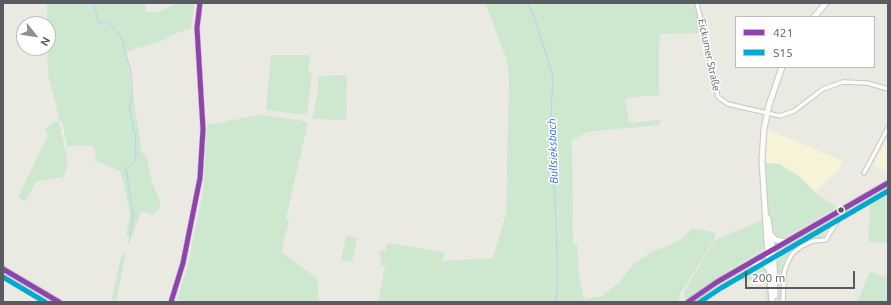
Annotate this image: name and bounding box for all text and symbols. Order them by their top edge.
north arrow [16,16,56,56]
legend [735,16,875,68]
street label: Eickumer Straße [696,18,722,92]
text: 421 [773,26,793,39]
text: N [38,35,53,48]
text: S15 [773,46,793,59]
water label: Bullsieksbach [545,118,561,184]
unlabelled marker [836,205,846,215]
scale bar [747,263,857,289]
text: 200 m [752,271,785,284]

